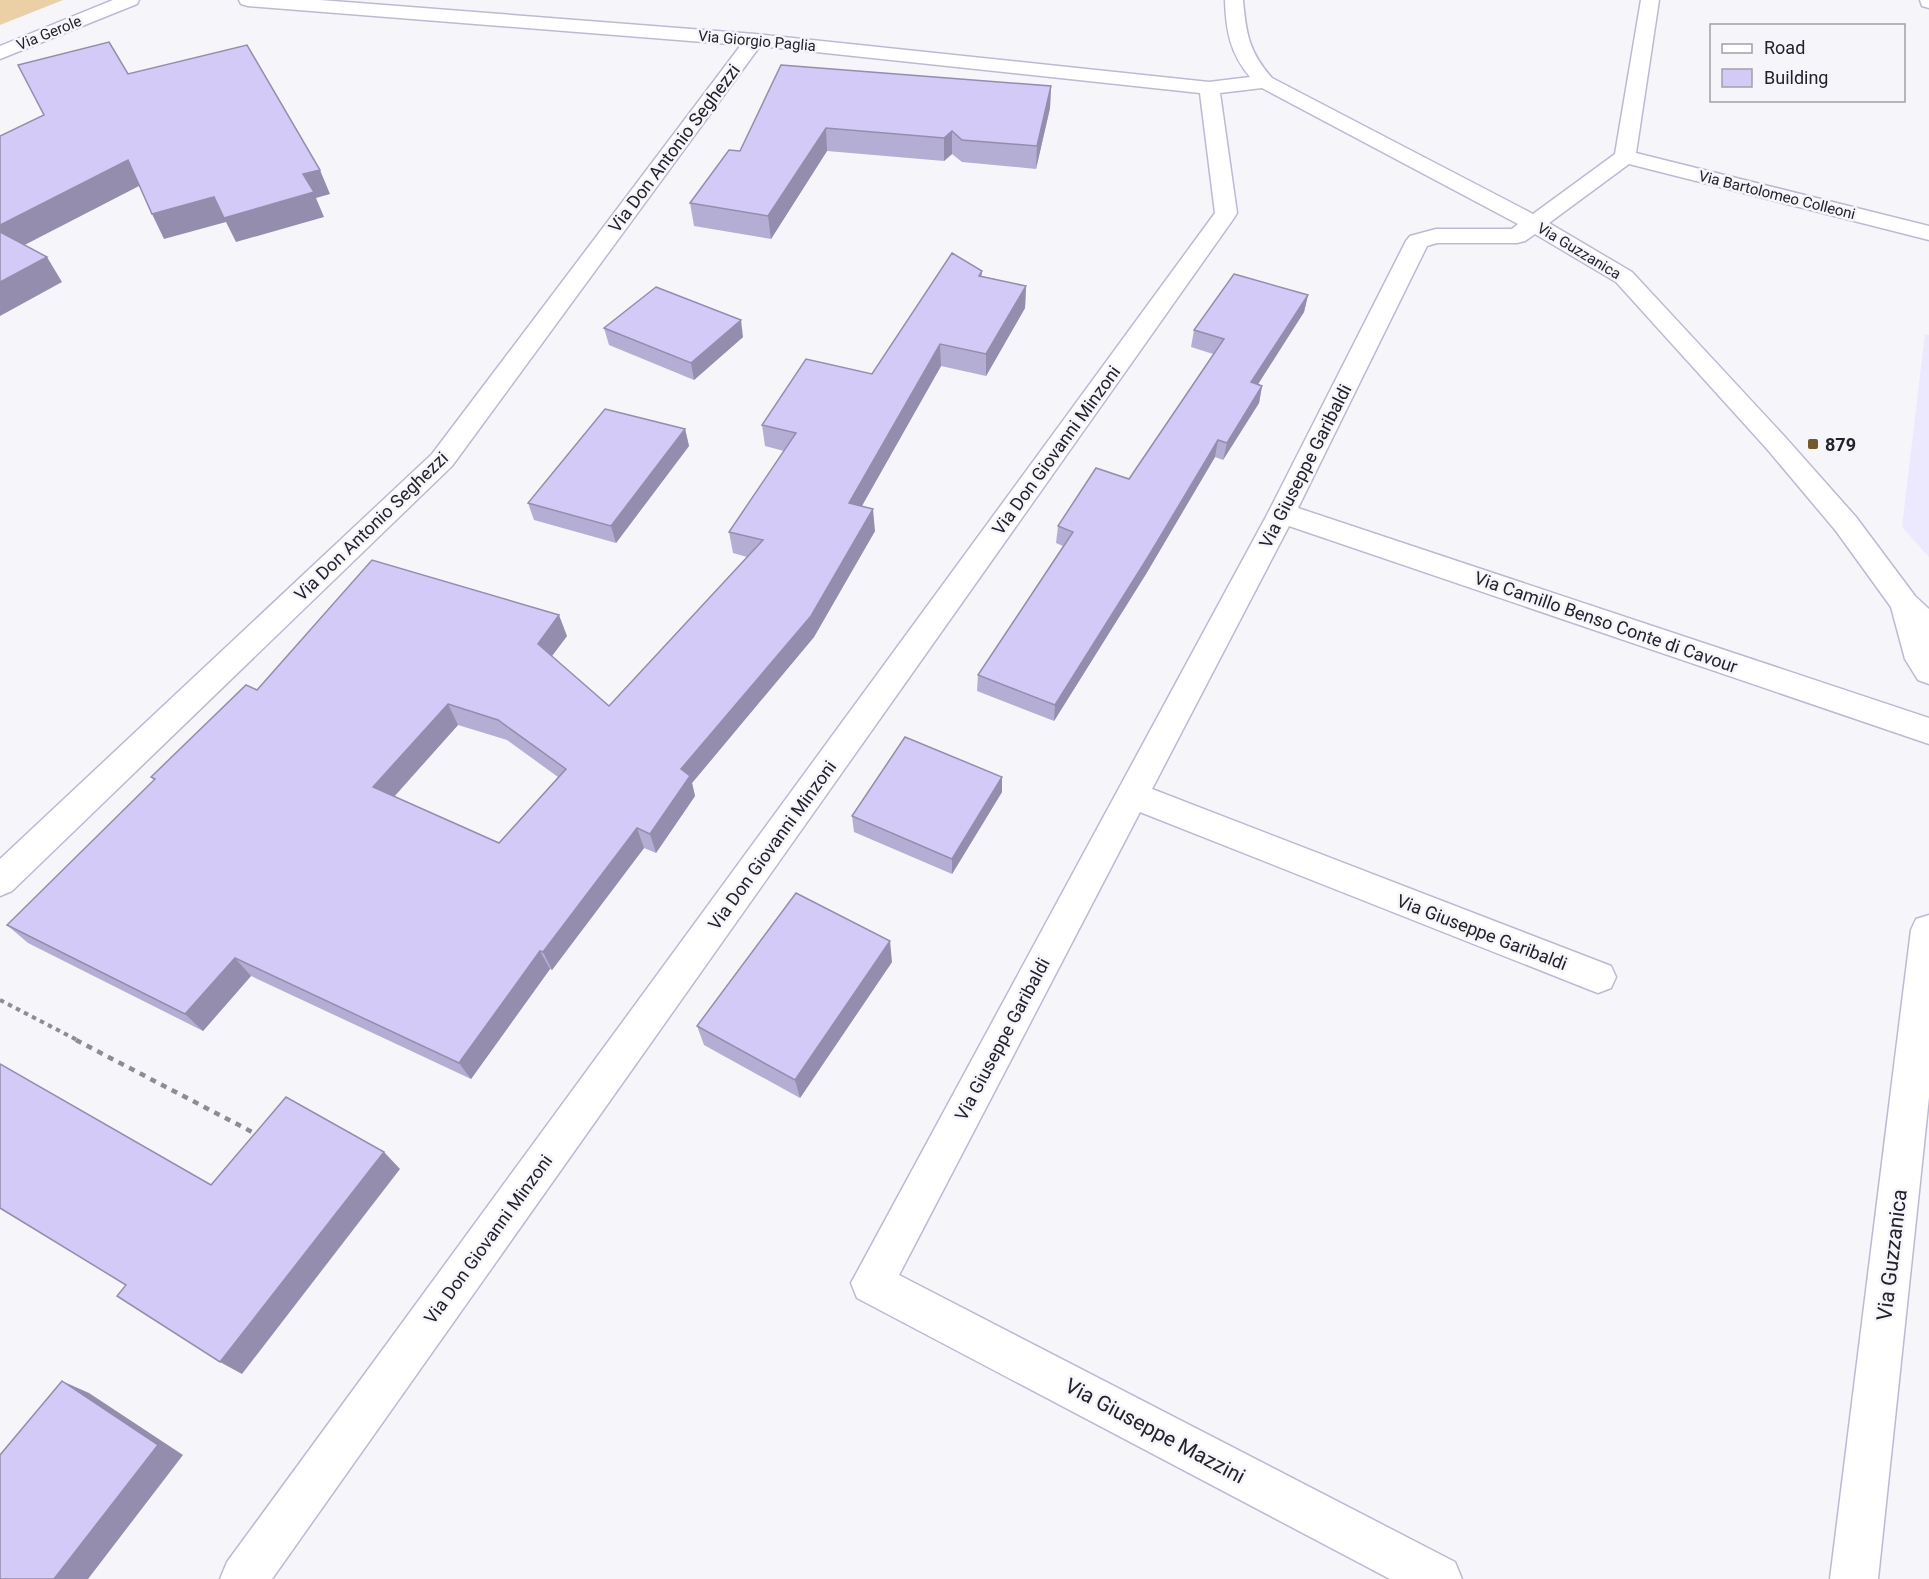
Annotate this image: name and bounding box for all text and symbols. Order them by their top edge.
street label: Via Gerole [14,12,84,54]
legend [1710,24,1905,102]
street label: Via Giorgio Paglia [697,27,817,55]
text: Road [1764,37,1805,58]
street label: Via Don Antonio Seghezzi [604,60,744,236]
text: Building [1764,67,1828,88]
street label: Via Bartolomeo Colleoni [1697,167,1857,223]
street label: Via Guzzanica [1534,219,1624,283]
street label: Via Don Giovanni Minzoni [988,361,1124,539]
street label: Via Giuseppe Garibaldi [1255,381,1355,551]
place label: 879 [1825,434,1856,455]
marker: 879 [1806,437,1820,451]
street label: Via Don Antonio Seghezzi [290,447,452,605]
street label: Via Camillo Benso Conte di Cavour [1472,567,1740,677]
street label: Via Don Giovanni Minzoni [704,756,840,934]
street label: Via Giuseppe Garibaldi [1394,890,1570,974]
street label: Via Giuseppe Garibaldi [950,954,1054,1124]
street label: Via Don Giovanni Minzoni [420,1150,556,1328]
street label: Via Guzzanica [1872,1188,1912,1322]
street label: Via Giuseppe Mazzini [1061,1373,1249,1489]

